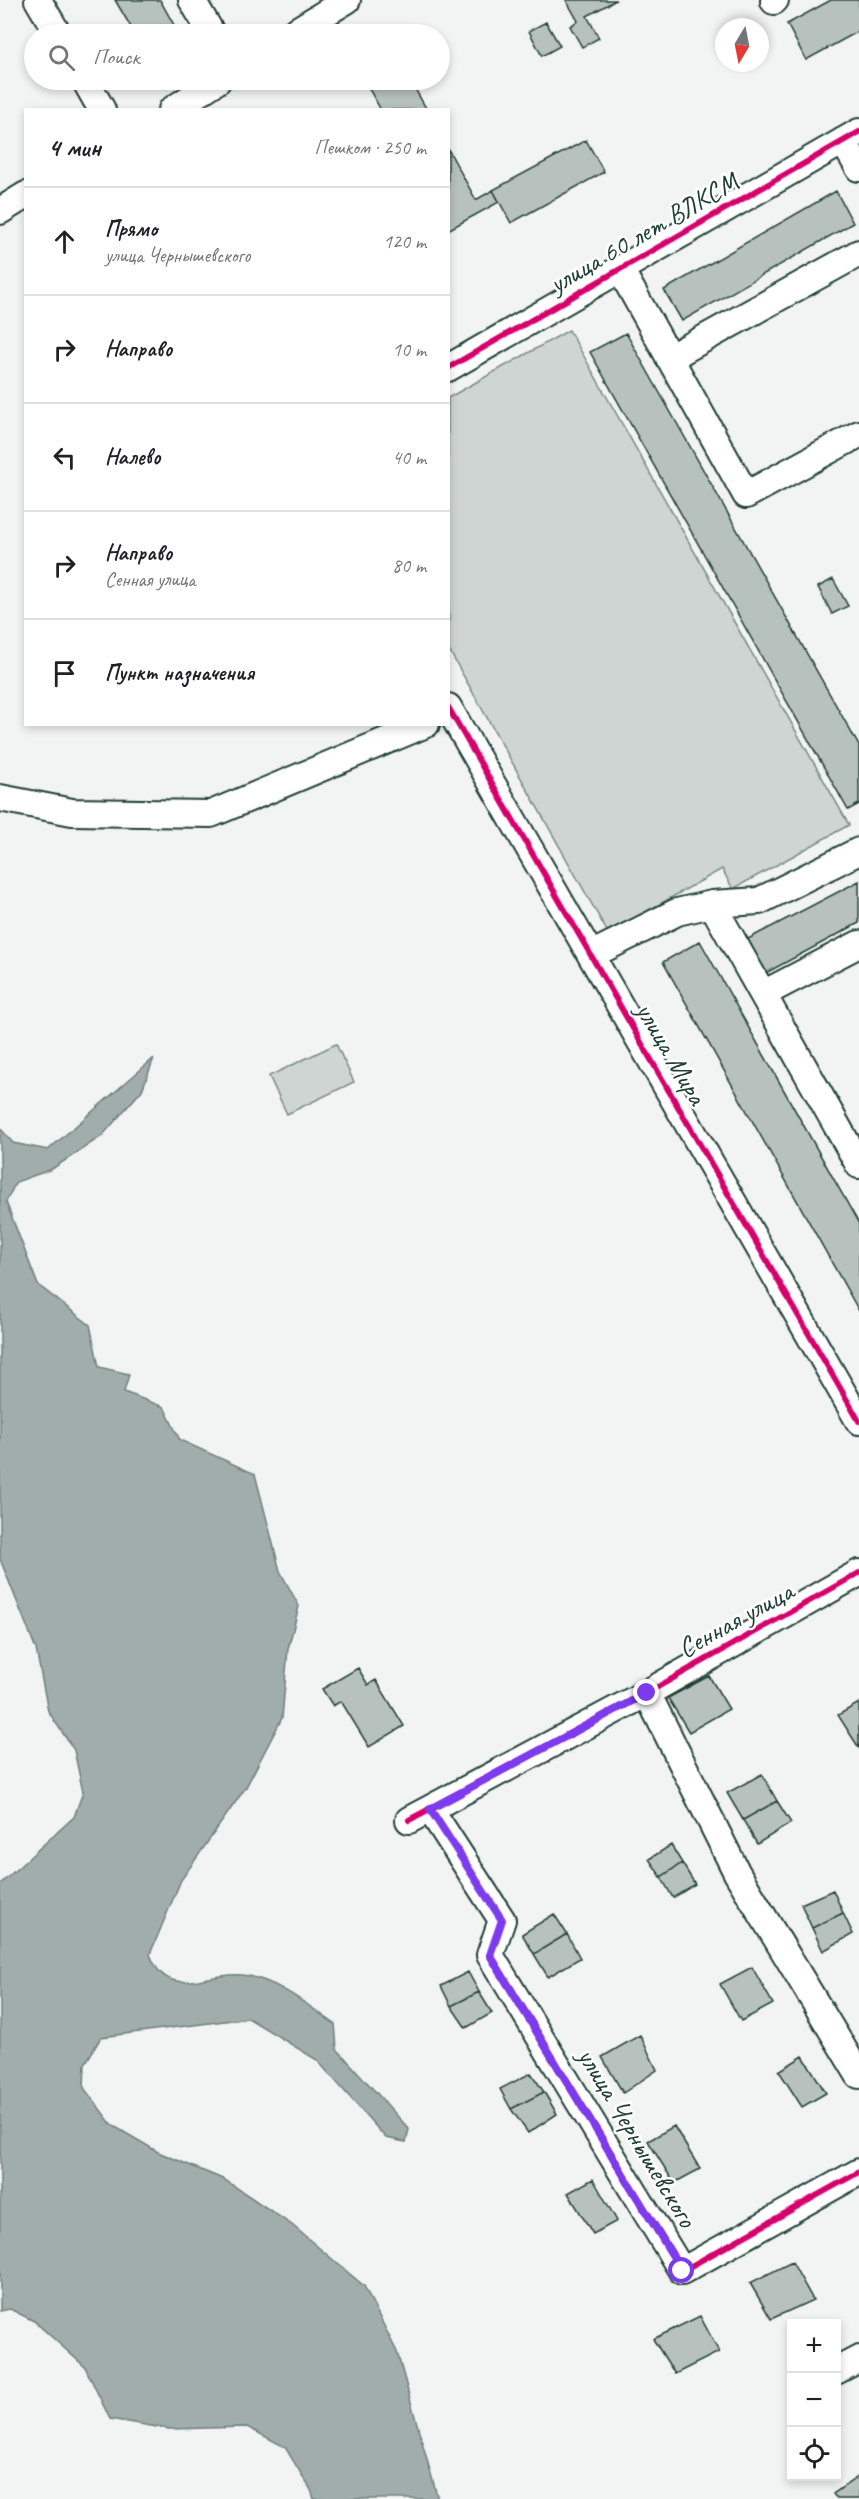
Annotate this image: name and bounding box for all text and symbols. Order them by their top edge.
north arrow [715,18,769,72]
search box [24,24,450,90]
icon: search [45,41,78,74]
text: Поиск [93,43,139,71]
text: 4 мин [48,131,101,164]
text: Пешком · 250 m [314,135,426,160]
street label: улица 60 лет ВЛКСМ [541,163,746,302]
text: Прямо [105,215,157,243]
icon: ahead [48,225,81,258]
text: 120 m [383,229,426,254]
text: улица Чернышевского [105,243,250,268]
icon: right [48,333,81,366]
text: Направо [105,335,172,363]
text: 10 m [392,337,426,362]
icon: left [48,441,81,474]
text: Налево [105,443,161,471]
text: 40 m [392,445,426,470]
text: Направо [105,539,172,567]
icon: right [48,549,81,582]
text: 80 m [392,553,426,578]
text: Сенная улица [105,567,196,592]
icon: arrive [48,657,81,690]
text: Пункт назначения [105,659,254,687]
street label: улица Мира [627,994,716,1112]
street label: Сенная улица [671,1572,801,1665]
route end [633,1679,659,1705]
street label: улица Чернышевского [569,2039,706,2235]
route start [668,2257,694,2283]
map controls [787,2319,841,2481]
button: + [787,2319,841,2373]
button: − [787,2373,841,2427]
button: locate [787,2427,841,2481]

